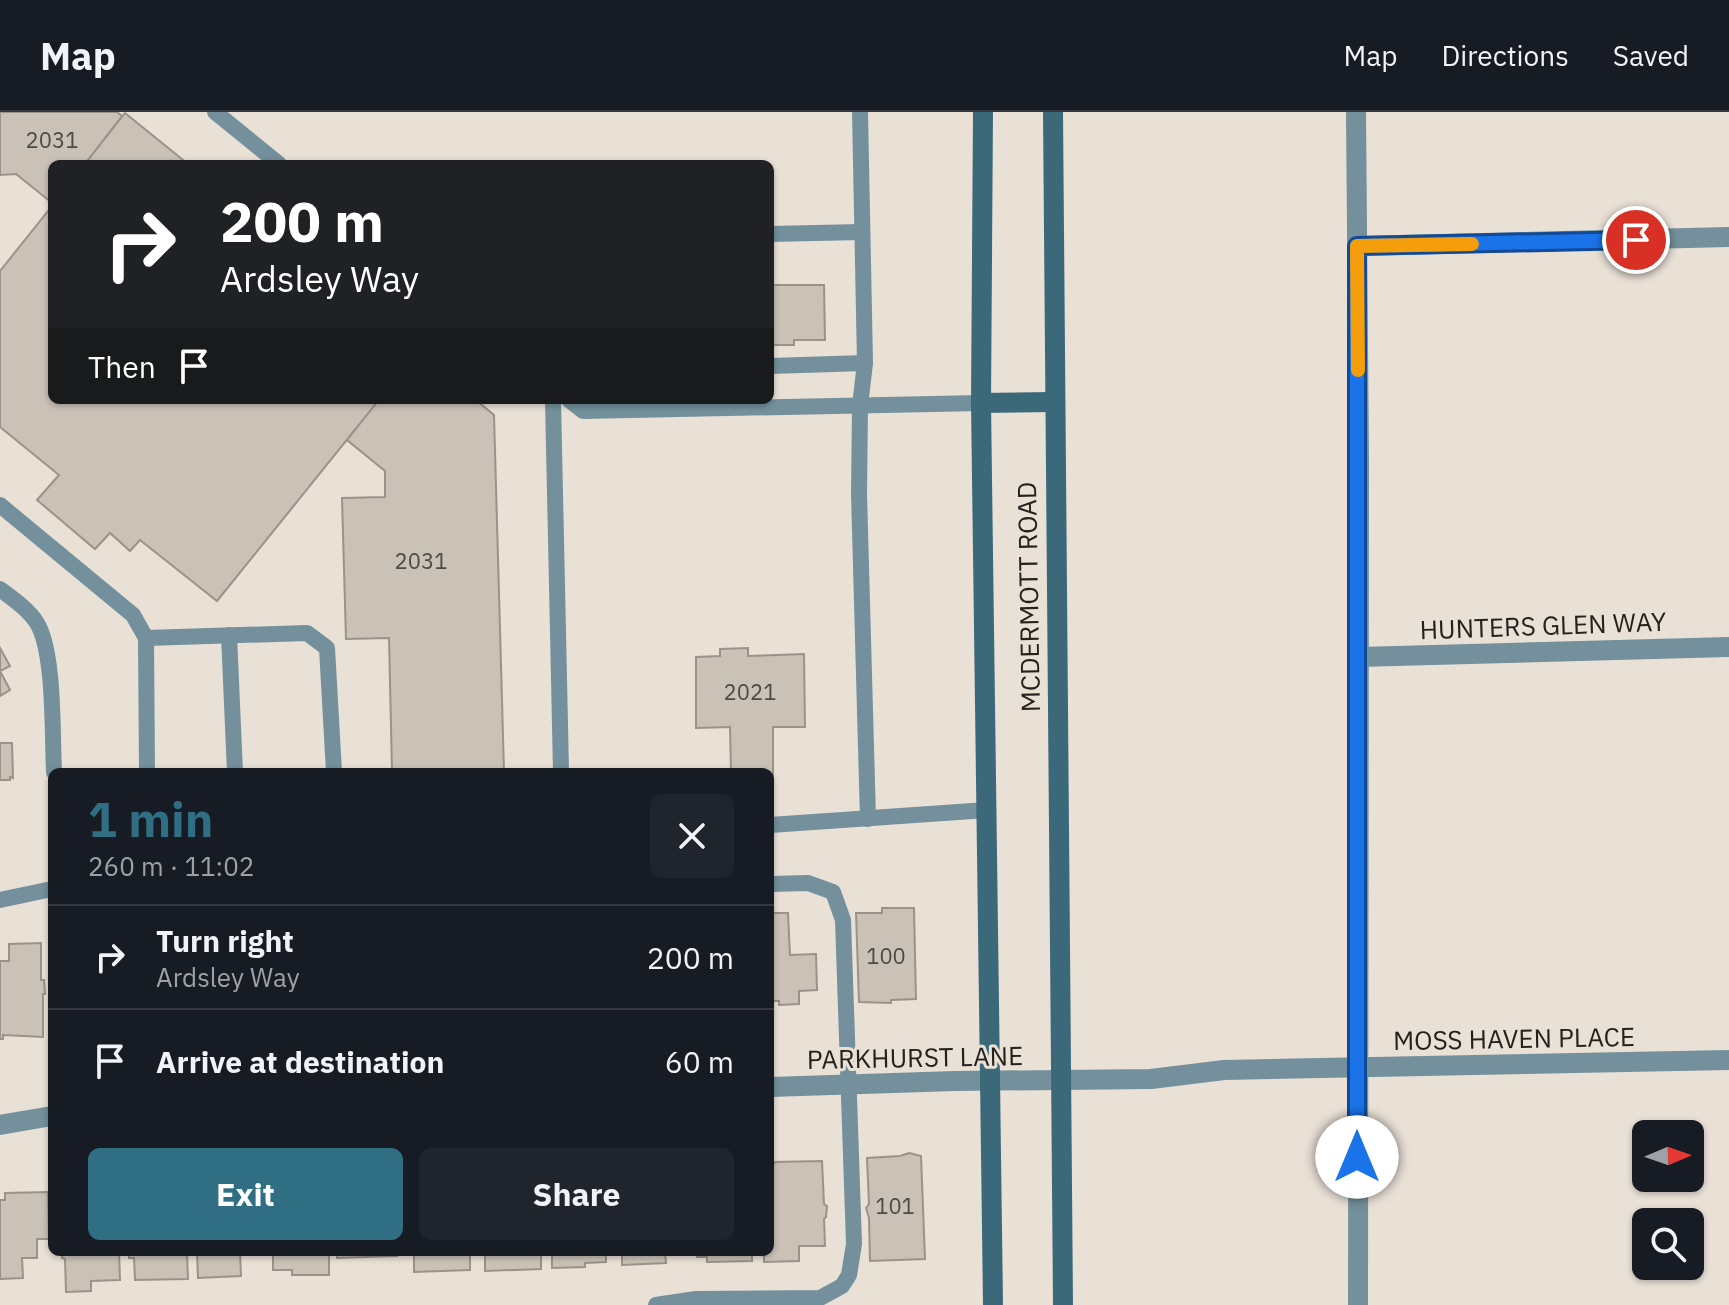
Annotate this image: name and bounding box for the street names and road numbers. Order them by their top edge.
street label: MCDERMOTT ROAD [1009,481,1047,713]
street label: HUNTERS GLEN WAY [1419,604,1667,646]
street label: MOSS HAVEN PLACE [1393,1019,1635,1057]
street label: PARKHURST LANE [806,1038,1024,1076]

